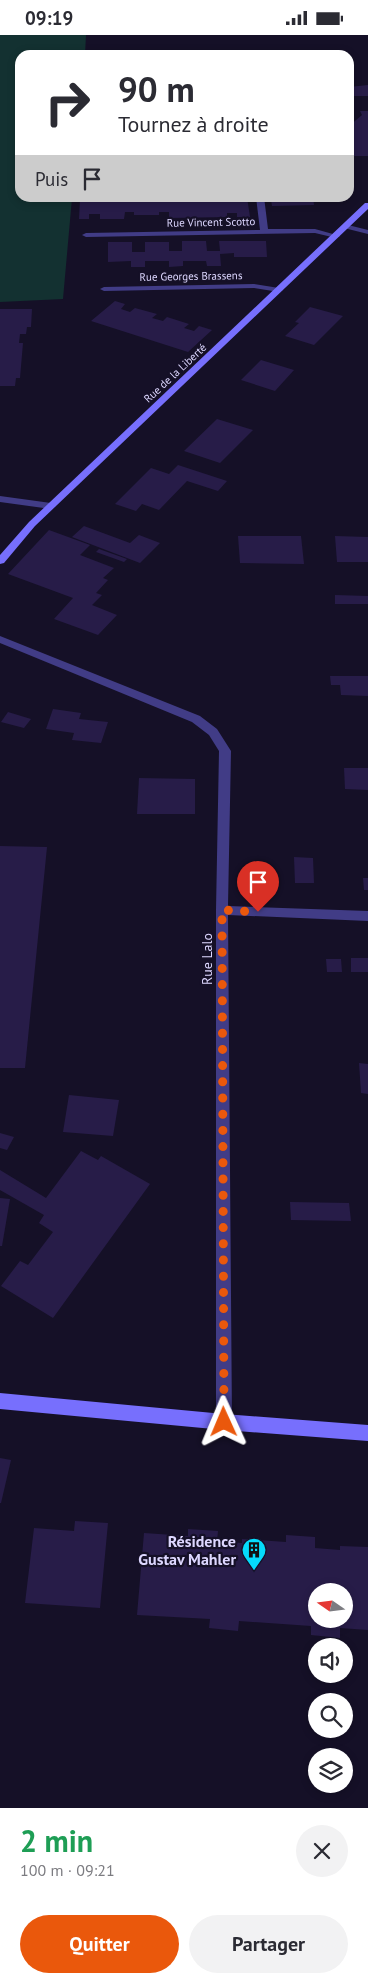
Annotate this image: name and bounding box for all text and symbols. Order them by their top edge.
text: 09:19 [25,6,73,30]
text: 90 m [118,66,195,112]
icon: right [35,70,100,135]
text: Tournez à droite [118,110,269,138]
icon: arrive [78,165,106,193]
text: Puis [35,167,68,191]
street label: Rue Vincent Scotto [167,214,255,230]
street label: Rue Georges Brassens [139,268,243,284]
street label: Rue de la Liberté [141,340,209,406]
pin [237,861,279,912]
icon: arrive [244,868,272,896]
street label: Rue Lalo [198,933,216,985]
position arrow [197,1395,249,1447]
place label: Résidence Gustav Mahler [138,1531,236,1569]
building icon: Résidence Gustav Mahler [241,1537,267,1571]
north arrow [308,1583,352,1627]
map controls [308,1583,353,1793]
button: sound [308,1638,353,1683]
button: search [308,1693,353,1738]
button: layers [308,1748,353,1793]
text: 2 min [20,1821,93,1860]
button: close [296,1825,348,1877]
text: 100 m · 09:21 [20,1860,115,1880]
button: Quitter [20,1915,179,1973]
button: Partager [189,1915,348,1973]

